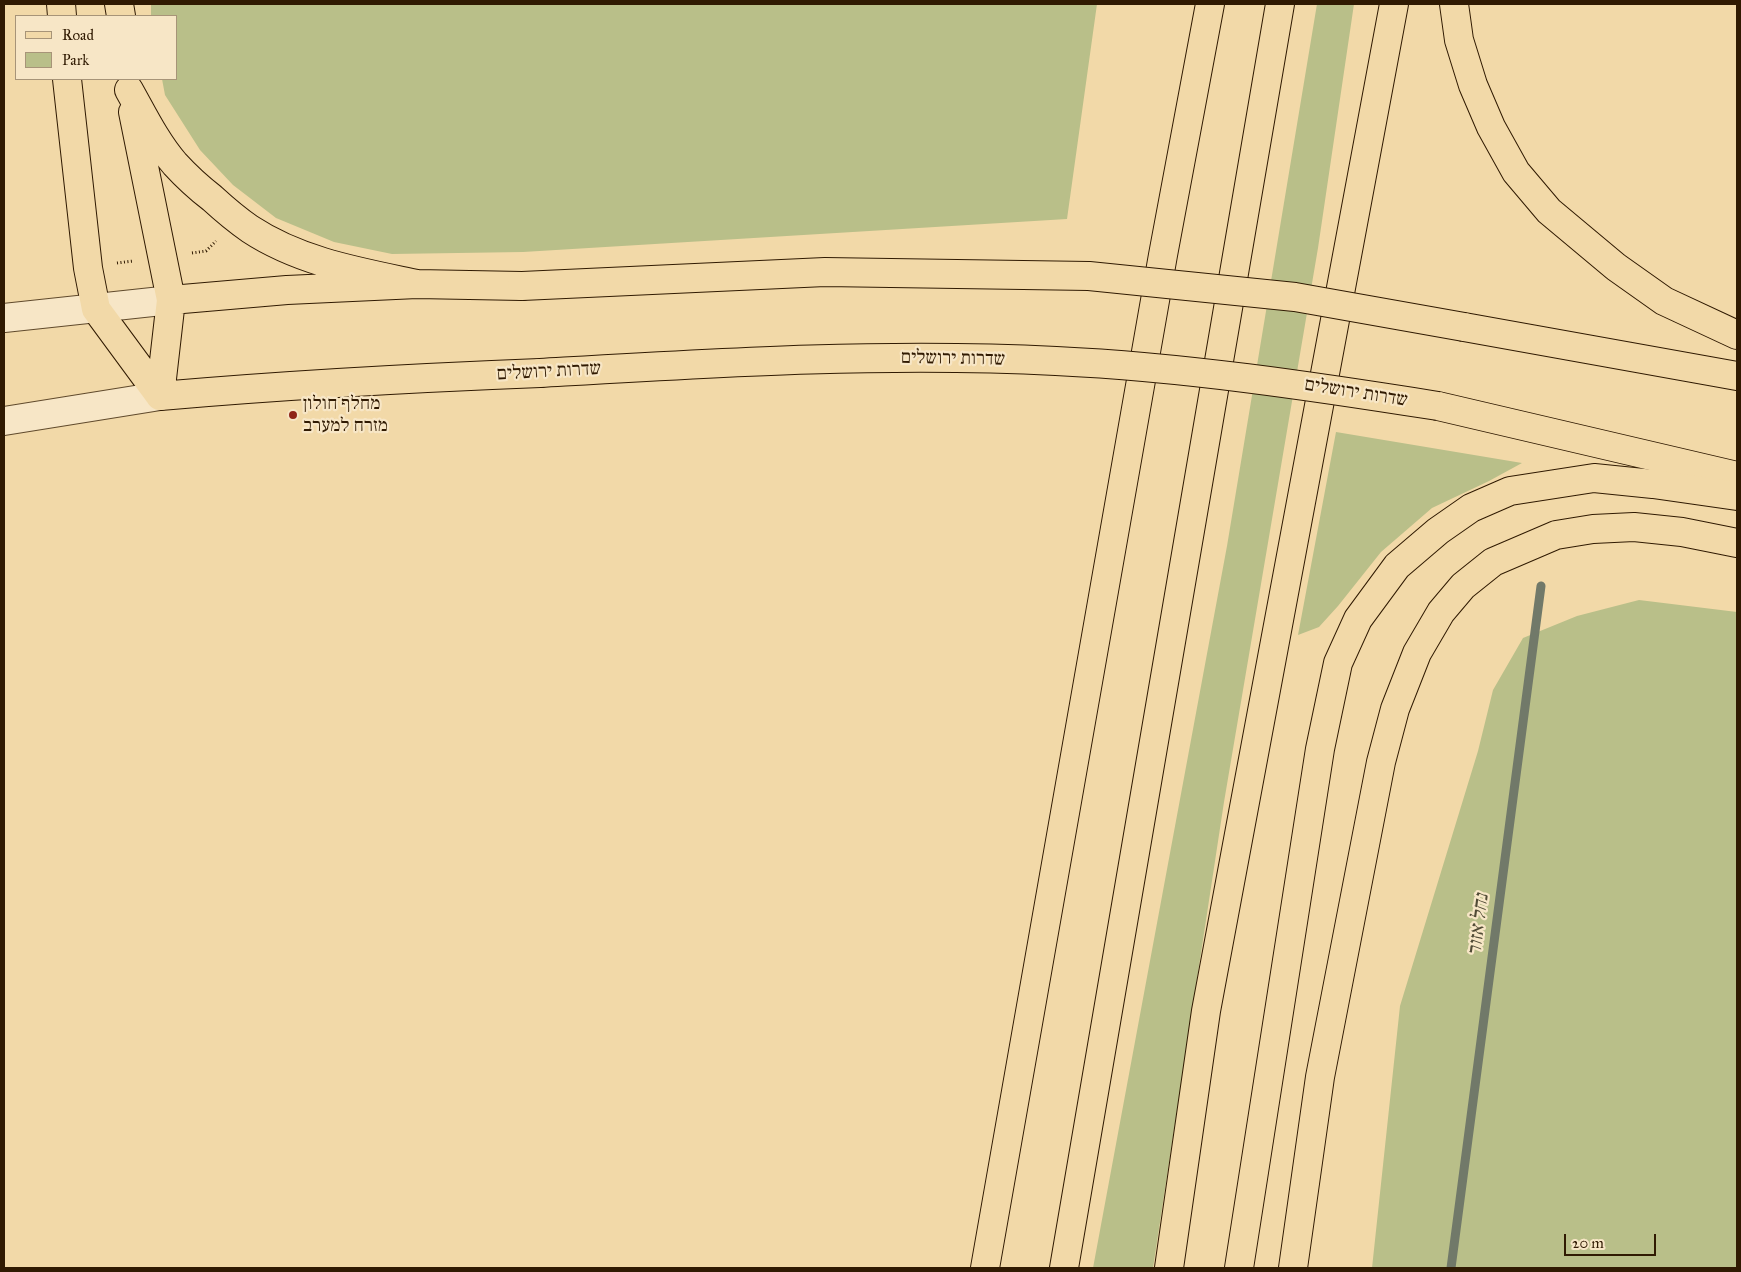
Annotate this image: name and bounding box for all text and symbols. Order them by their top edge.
legend [15,15,178,80]
text: Road [62,26,94,44]
text: Park [62,51,89,69]
street label: שדרות ירושלים [901,347,1005,371]
street label: שדרות ירושלים [496,358,602,386]
street label: שדרות ירושלים [1303,374,1409,412]
place label: מחלף חולון מזרח למערב [303,393,388,437]
marker: מחלף חולון מזרח למערב [287,409,299,421]
water label: נחל אזור [1463,893,1495,957]
scale bar [1566,1224,1658,1256]
text: 20 m [1572,1234,1604,1252]

